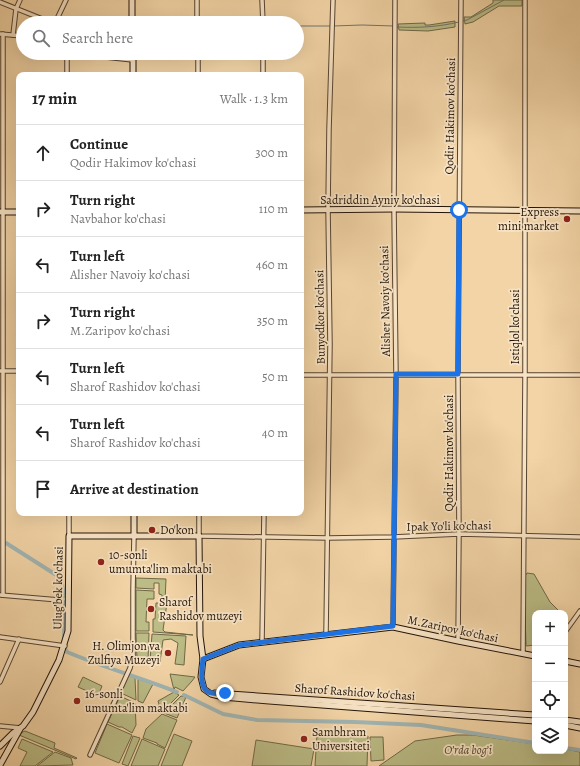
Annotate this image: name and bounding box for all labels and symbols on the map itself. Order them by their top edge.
street label: Qodir Hakimov ko'chasi [441,57,459,175]
street label: Sadriddin Ayniy ko'chasi [320,192,440,208]
route start [450,201,468,219]
place label: Express mini market [498,204,559,234]
marker: Express mini market [562,214,572,224]
street label: Alisher Navoiy ko'chasi [376,245,394,358]
street label: Bunyodkor ko'chasi [311,270,329,364]
street label: Istiqlol ko'chasi [507,289,523,365]
street label: Qodir Hakimov ko'chasi [441,395,457,511]
street label: Ipak Yo'li ko'chasi [406,517,492,535]
place label: Do'kon [160,522,195,538]
marker: Do'kon [147,525,157,535]
street label: Ulug'bek ko'chasi [49,546,67,630]
place label: 10-sonli umumta'lim maktabi [109,547,212,577]
marker: 10-sonli umumta'lim maktabi [96,557,106,567]
place label: Sharof Rashidov muzeyi [159,594,242,624]
marker: Sharof Rashidov muzeyi [146,604,156,614]
street label: M.Zaripov ko'chasi [406,612,500,646]
place label: H. Olimjon va Zulfiya Muzeyi [88,638,160,668]
marker: H. Olimjon va Zulfiya Muzeyi [163,648,173,658]
street label: Sharof Rashidov ko'chasi [294,680,416,704]
route end [216,684,234,702]
place label: 16-sonli umumta'lim maktabi [85,686,188,716]
marker: 16-sonli umumta'lim maktabi [72,696,82,706]
place label: Sambhram Universiteti [312,724,370,754]
marker: Sambhram Universiteti [299,734,309,744]
park label: O’rda bog’i [444,742,492,758]

